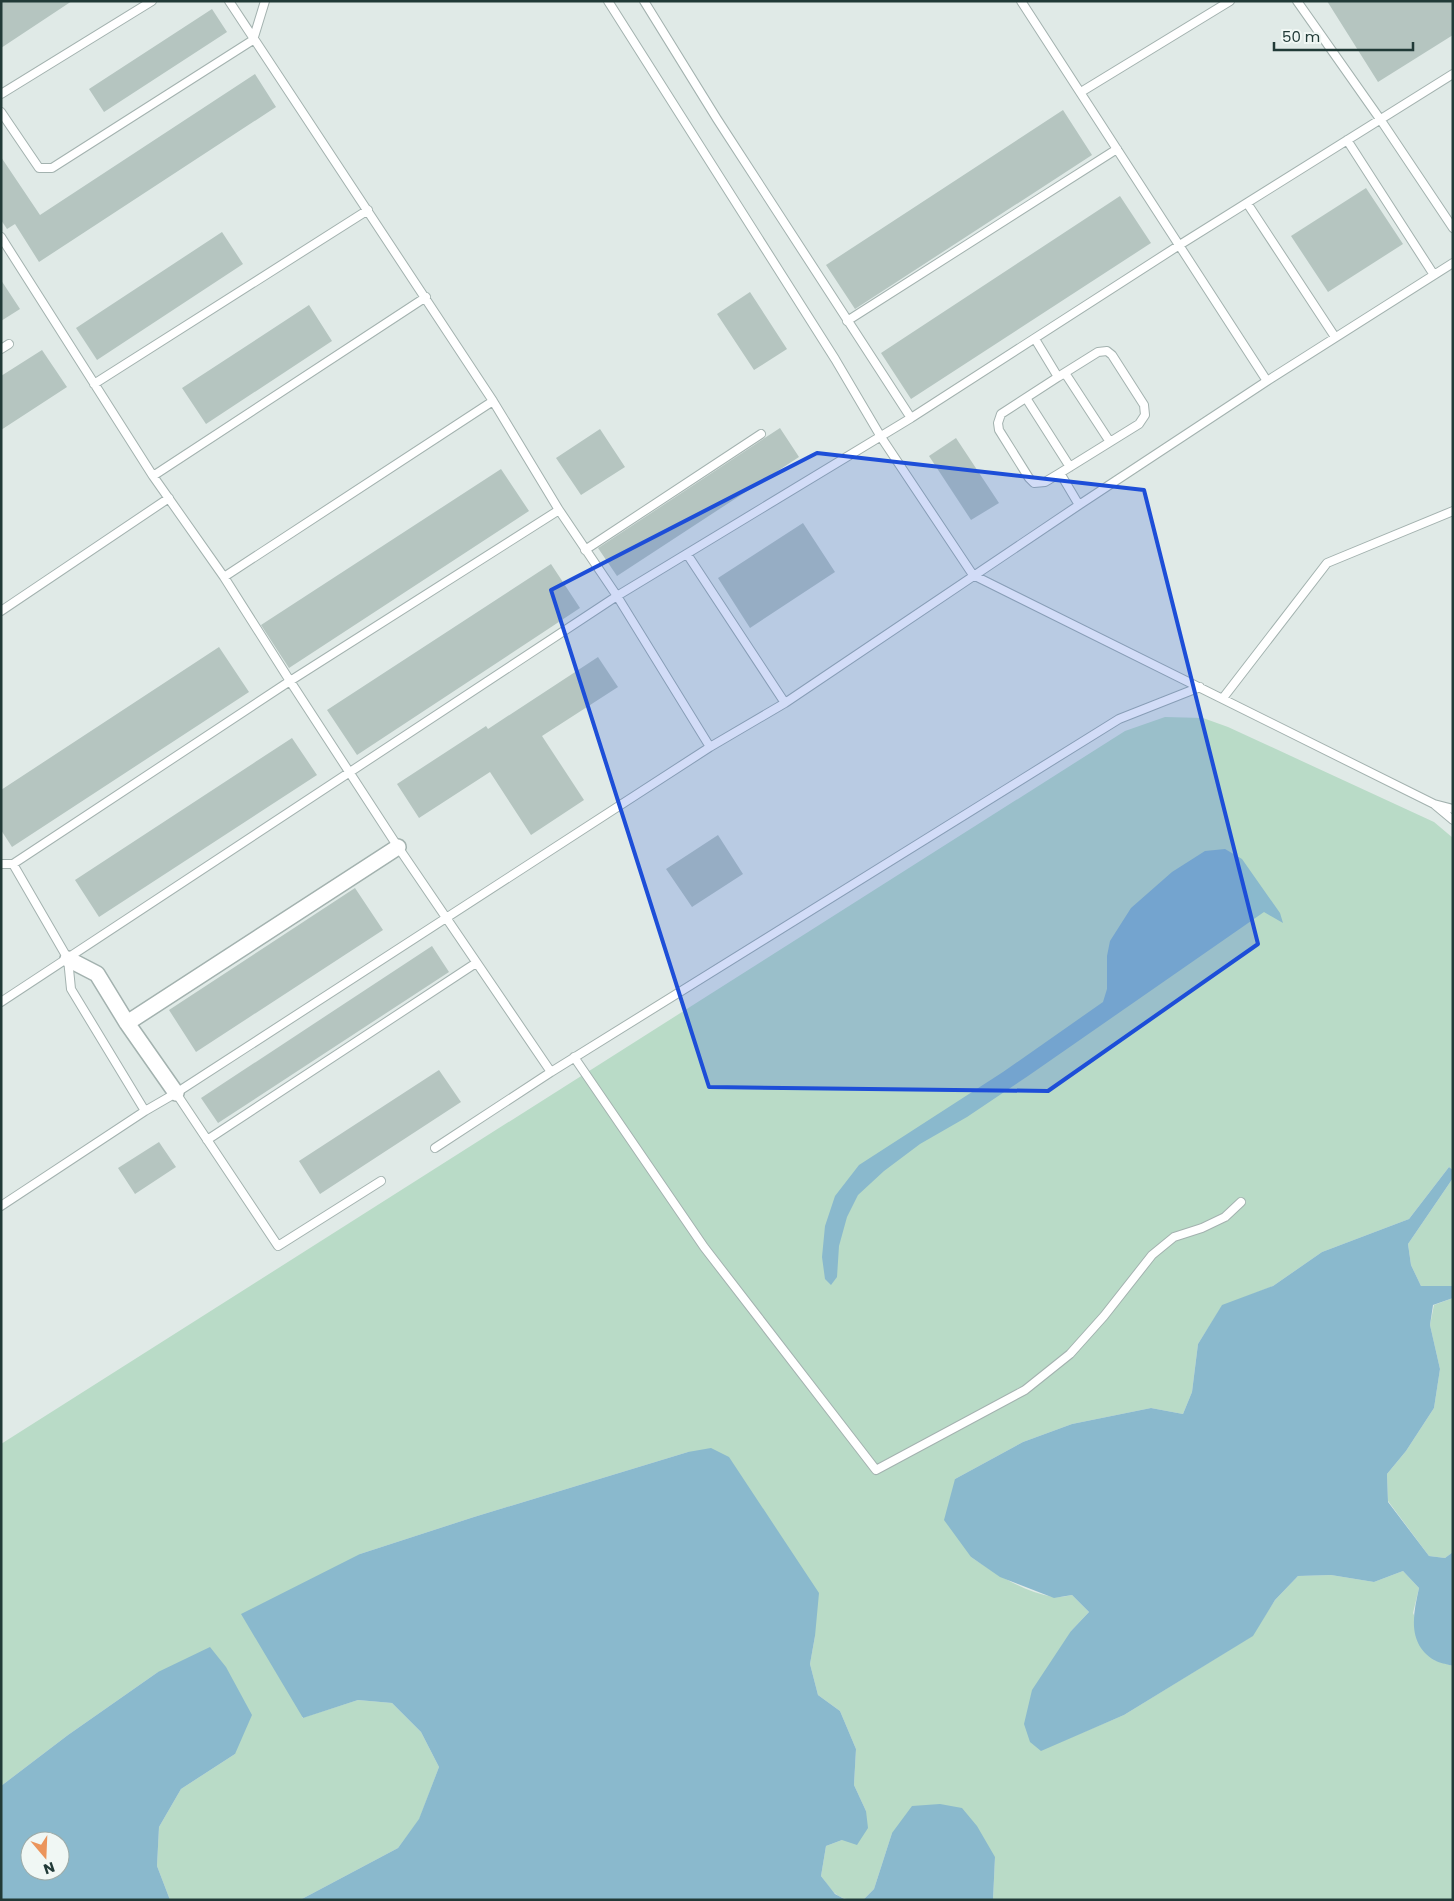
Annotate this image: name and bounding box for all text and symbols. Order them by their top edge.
scale bar [1274,20,1413,52]
text: 50 m [1282,26,1320,47]
north arrow [20,1831,70,1881]
text: N [41,1857,57,1879]

